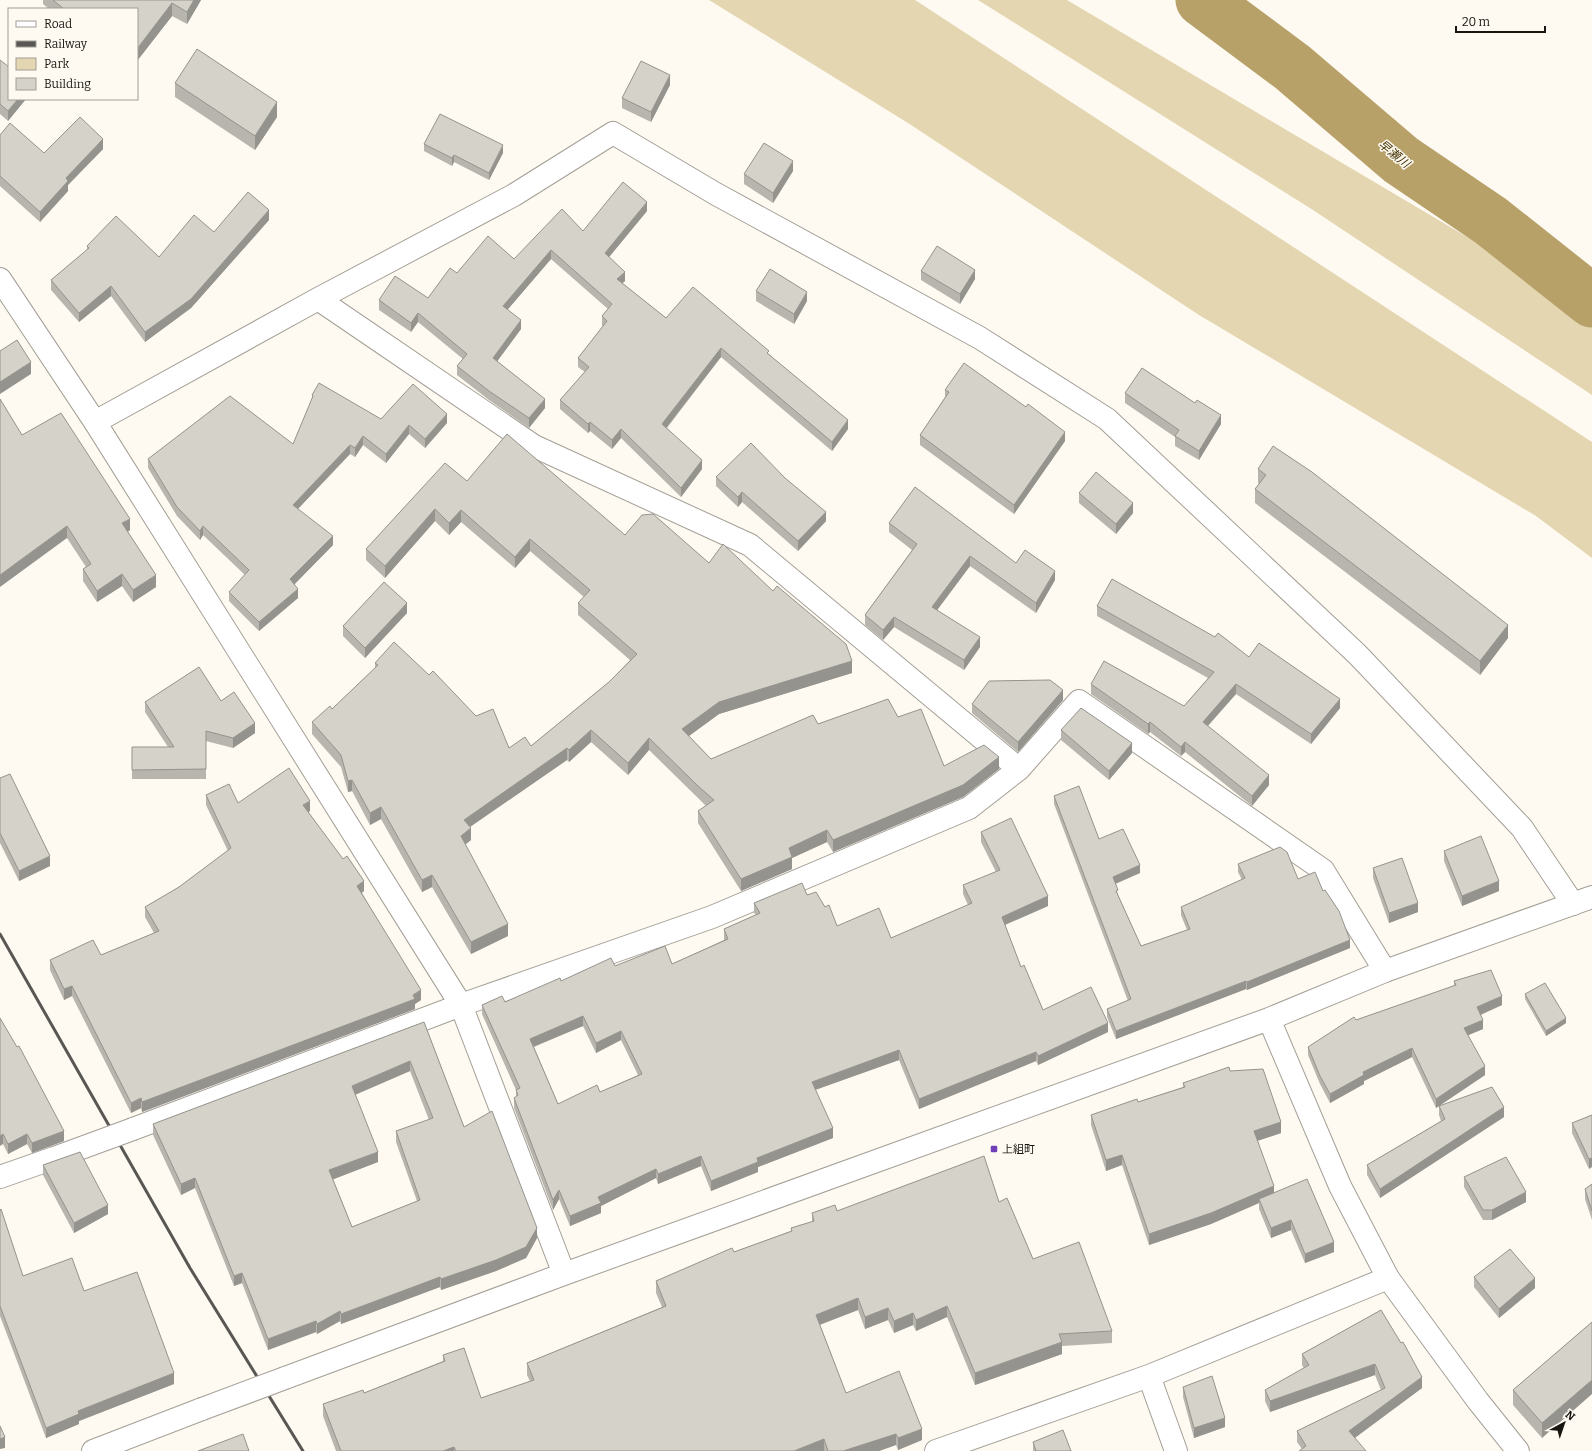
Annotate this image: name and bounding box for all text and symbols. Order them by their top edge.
legend [8,8,138,100]
scale bar [1456,8,1545,34]
text: 20 m [1462,15,1491,29]
text: Road [44,17,72,31]
text: Railway [44,37,88,51]
text: Park [44,57,70,71]
text: Building [44,77,91,91]
water label: 早瀬川 [1376,137,1414,172]
place label: 上組町 [1002,1143,1035,1156]
marker: 上組町 [989,1144,999,1154]
north arrow [1544,1403,1584,1443]
text: N [1563,1408,1578,1424]

